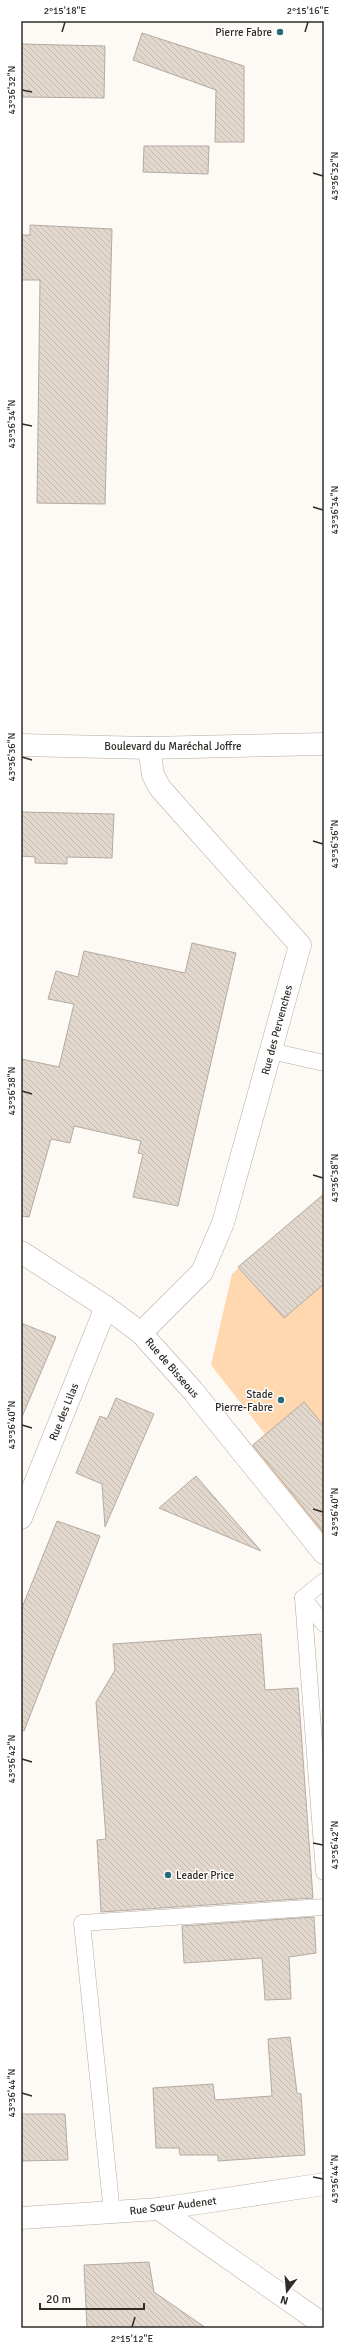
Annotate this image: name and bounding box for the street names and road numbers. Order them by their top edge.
street label: Boulevard du Maréchal Joffre [104,740,242,753]
street label: Rue des Pervenches [259,983,295,1076]
street label: Rue de Bisseous [142,1335,202,1401]
street label: Rue des Lilas [47,1381,82,1443]
street label: Rue Sœur Audenet [129,2194,217,2218]

